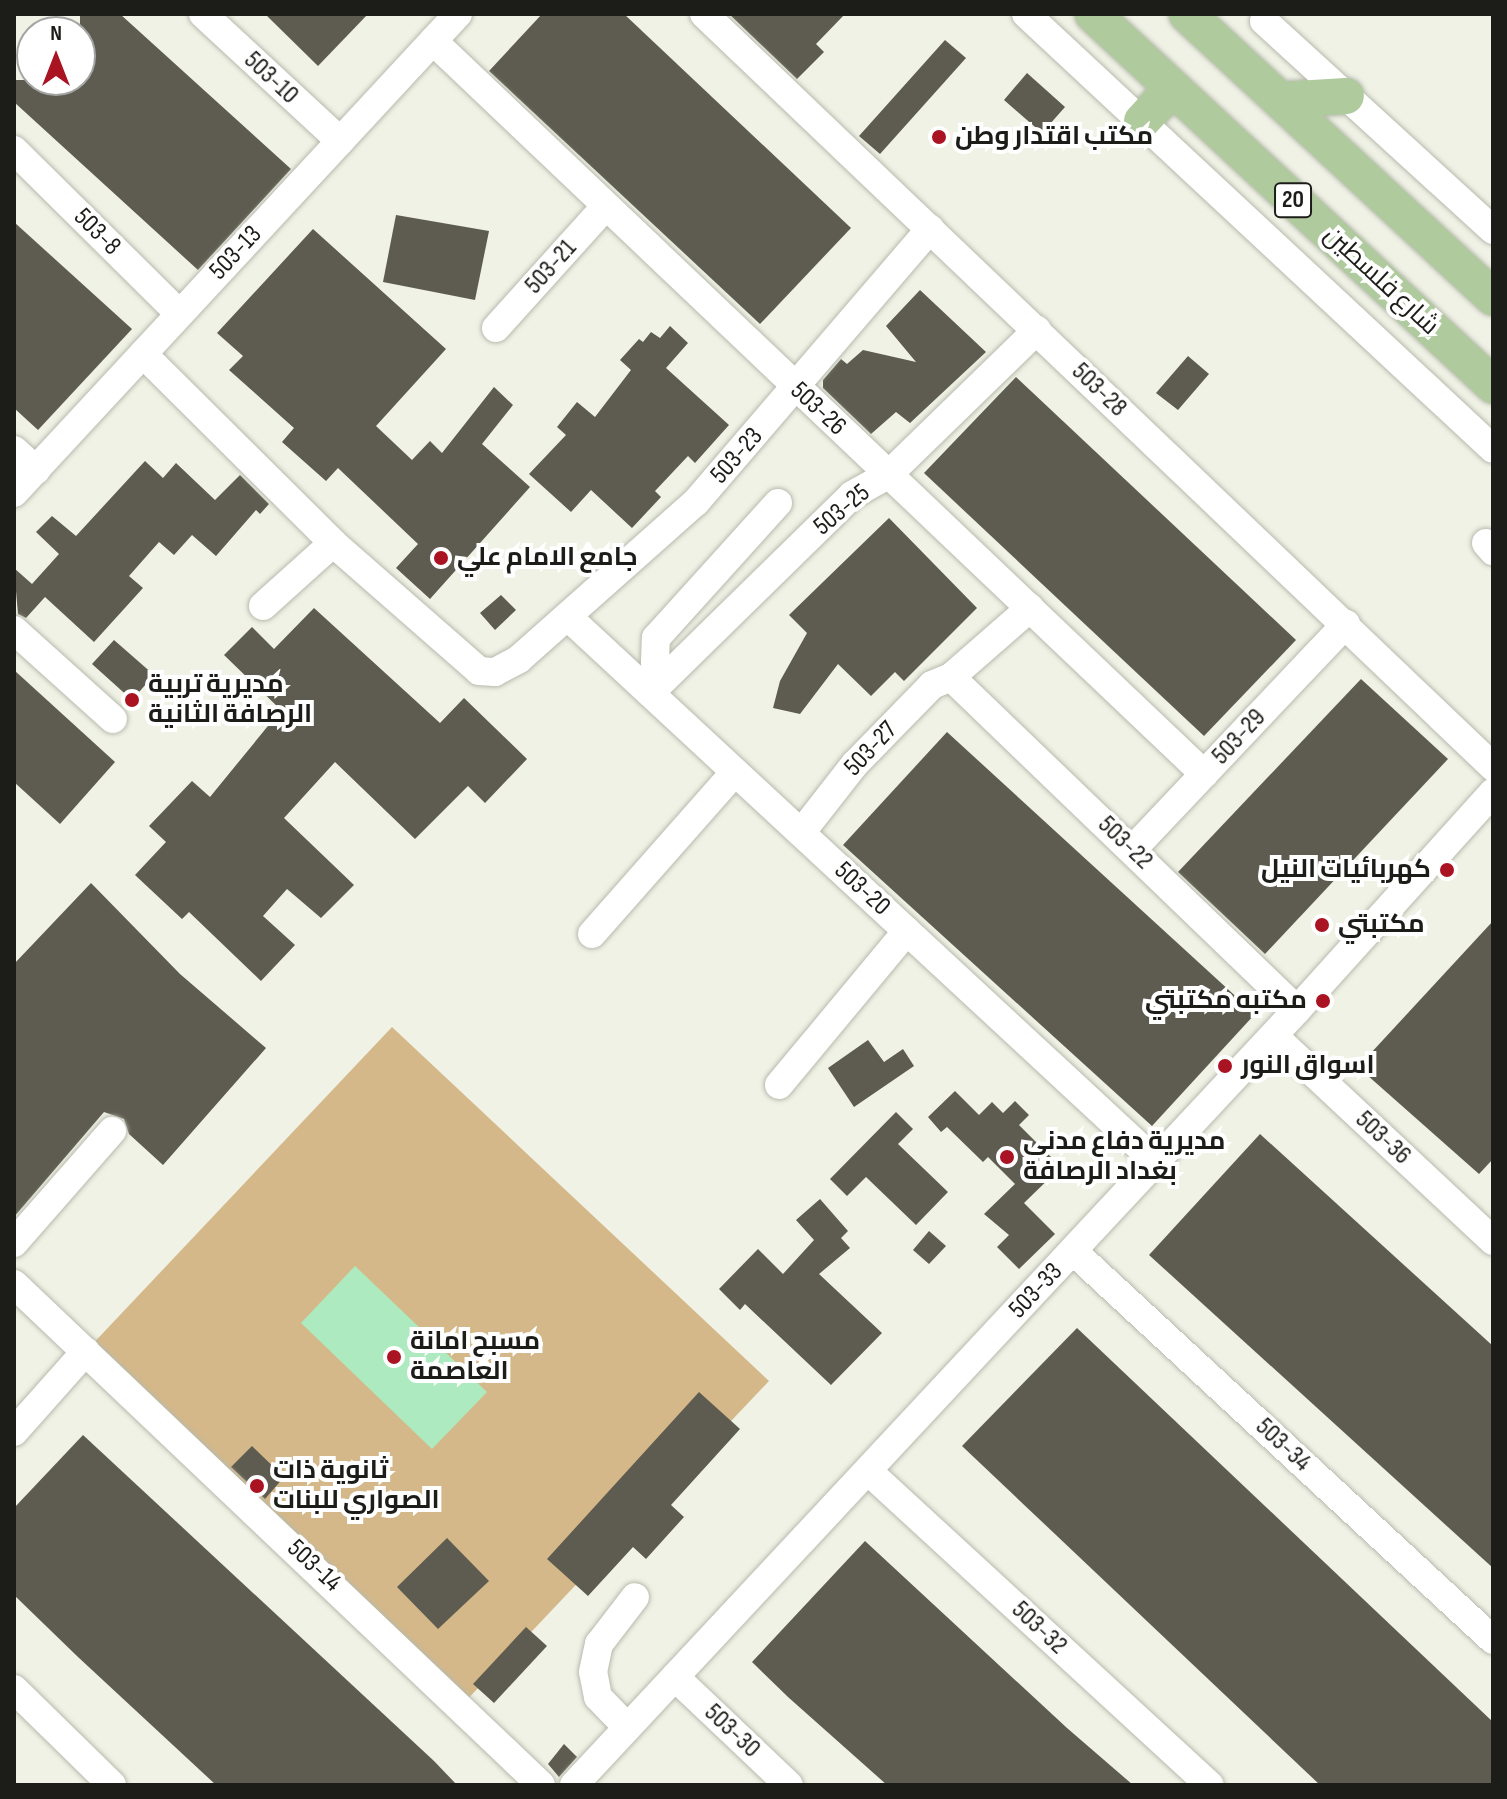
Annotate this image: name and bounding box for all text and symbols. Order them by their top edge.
north arrow [16,16,96,96]
text: N [50,20,62,47]
street label: 503-10 [237,45,305,111]
place label: مكتب اقتدار وطن [955,121,1153,153]
marker: مكتب اقتدار وطن [930,128,948,146]
road number: 20 [1273,180,1313,220]
street label: 503-8 [67,202,127,262]
street label: 503-13 [203,220,269,286]
street label: شارع فلسطين [1317,220,1445,342]
street label: 503-21 [519,233,583,301]
street label: 503-28 [1065,356,1133,424]
street label: 503-26 [784,376,852,442]
street label: 503-23 [704,422,770,490]
street label: 503-25 [808,478,876,542]
place label: جامع الامام علي [457,542,637,574]
marker: جامع الامام علي [432,549,450,567]
place label: مديرية تربية الرصافة الثانية [148,669,312,730]
marker: مديرية تربية الرصافة الثانية [123,691,141,709]
street label: 503-29 [1206,703,1272,771]
street label: 503-27 [838,715,904,783]
street label: 503-22 [1091,810,1159,876]
place label: كهربائيات النيل [1261,854,1431,886]
street label: 503-20 [828,855,896,923]
marker: كهربائيات النيل [1438,861,1456,879]
place label: مكتبتي [1338,909,1425,941]
marker: مكتبتي [1313,916,1331,934]
place label: مكتبه مكتبتي [1145,985,1307,1017]
marker: مكتبه مكتبتي [1314,992,1332,1010]
place label: اسواق النور [1241,1050,1375,1082]
marker: اسواق النور [1216,1057,1234,1075]
street label: 503-36 [1349,1105,1417,1171]
place label: مديرية دفاع مدني بغداد الرصافة [1023,1126,1226,1188]
marker: مديرية دفاع مدني بغداد الرصافة [998,1148,1016,1166]
street label: 503-33 [1003,1257,1069,1325]
place label: مسبح امانة العاصمة [410,1326,540,1388]
marker: مسبح امانة العاصمة [385,1348,403,1366]
street label: 503-34 [1249,1412,1317,1478]
place label: ثانوية ذات الصواري للبنات [273,1455,440,1516]
marker: ثانوية ذات الصواري للبنات [248,1477,266,1495]
street label: 503-14 [281,1533,347,1599]
street label: 503-32 [1005,1595,1073,1661]
street label: 503-30 [698,1697,766,1765]

